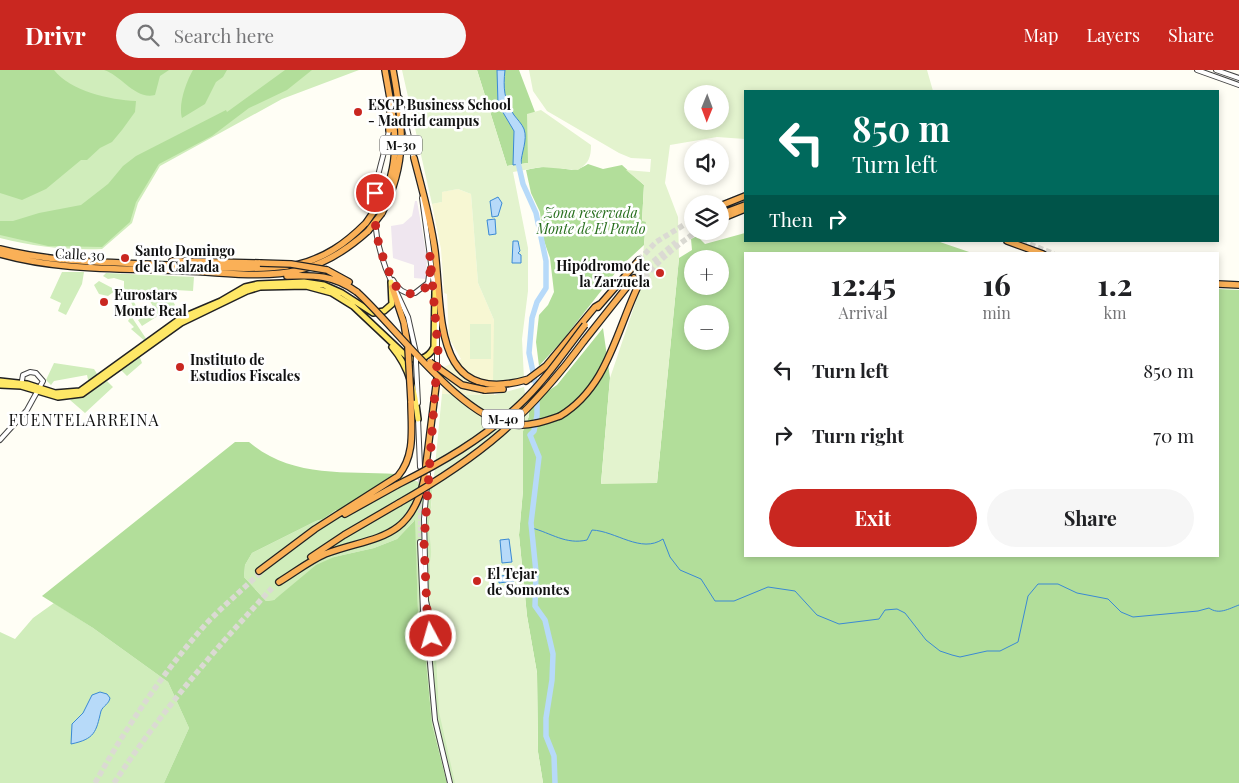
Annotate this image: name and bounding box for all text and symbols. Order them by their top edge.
search box [116,13,466,58]
text: Drivr [25,19,86,51]
icon: search [134,21,162,49]
text: Search here [174,22,274,48]
text: Map [1023,23,1058,47]
text: Layers [1086,23,1140,47]
text: Share [1168,23,1214,47]
north arrow [684,85,729,130]
map controls [684,85,729,350]
place label: ESCP Business School - Madrid campus [368,95,512,130]
text: 850 m [852,104,950,151]
marker: ESCP Business School - Madrid campus [352,106,364,118]
icon: left [769,110,834,175]
road number: M-30 [380,136,422,154]
button: sound [684,140,729,185]
text: Turn left [852,149,937,179]
pin [354,172,396,214]
icon: arrive [361,179,389,207]
button: layers [684,195,729,240]
park label: Zona reservada Monte de El Pardo [535,203,646,238]
icon: right [823,205,851,233]
text: Then [769,206,813,232]
place label: Santo Domingo de la Calzada [135,241,235,276]
street label: Calle 30 [55,243,105,265]
button: + [684,250,729,295]
marker: Santo Domingo de la Calzada [119,252,131,264]
place label: Hipódromo de la Zarzuela [556,256,651,291]
text: 12:45 [830,264,896,304]
text: 16 [982,264,1011,304]
text: 1.2 [1097,264,1133,304]
marker: Hipódromo de la Zarzuela [654,267,666,279]
place label: Eurostars Monte Real [114,285,187,320]
marker: Eurostars Monte Real [98,296,110,308]
text: Arrival [839,302,888,323]
text: min [982,302,1011,323]
text: km [1103,302,1126,323]
button: − [684,305,729,350]
place label: Instituto de Estudios Fiscales [190,350,300,385]
icon: left [769,356,797,384]
text: Turn left [812,357,889,383]
text: 850 m [1143,357,1194,383]
marker: Instituto de Estudios Fiscales [174,361,186,373]
district label: FUENTELARREINA [8,409,160,430]
road number: M-40 [482,409,524,428]
icon: right [769,421,797,449]
text: Turn right [812,422,904,448]
text: 70 m [1153,422,1194,448]
button: Exit [769,489,977,547]
button: Share [987,489,1194,547]
place label: El Tejar de Somontes [487,564,569,599]
marker: El Tejar de Somontes [471,575,483,587]
position arrow [404,609,456,661]

